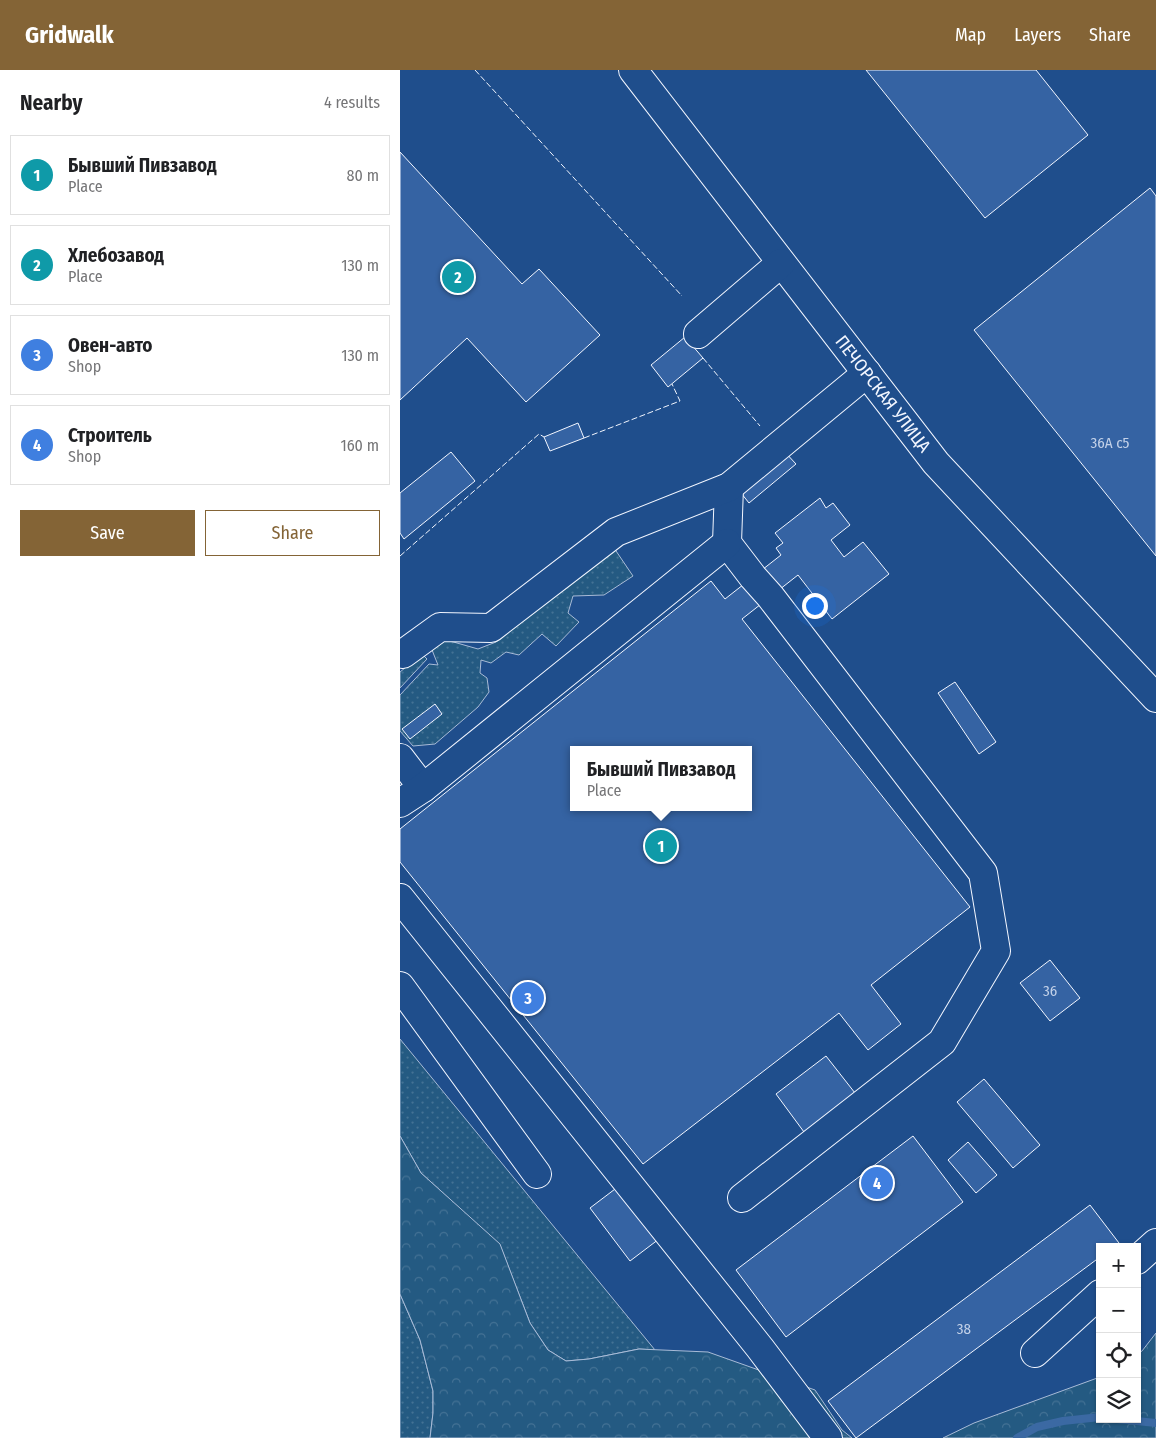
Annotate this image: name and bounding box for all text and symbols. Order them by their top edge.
text: Gridwalk [25,21,114,49]
text: Map [955,24,986,46]
text: Layers [1014,24,1061,46]
text: Share [1089,24,1131,46]
text: Nearby [20,90,82,116]
text: 4 results [324,93,380,112]
text: Бывший Пивзавод [68,154,217,177]
text: 1 [34,166,40,185]
text: 80 m [347,166,379,185]
text: Place [68,177,103,196]
text: Хлебозавод [68,244,164,267]
text: 2 [33,256,41,275]
text: 130 m [341,256,379,275]
pin: 2 [442,258,474,296]
text: Place [68,267,103,286]
street label: ПЕЧОРСКАЯ УЛИЦА [830,331,936,457]
text: Овен-авто [68,334,153,357]
text: 3 [33,346,41,365]
text: 130 m [341,346,379,365]
text: Shop [68,357,101,376]
text: Строитель [68,424,152,447]
house number: 36А с5 [1091,434,1130,452]
text: 4 [33,436,41,455]
text: 160 m [340,436,379,455]
text: Shop [68,447,101,466]
button: Save [20,510,195,556]
button: Share [205,510,380,556]
your location [802,593,828,619]
popup [570,746,752,811]
text: Бывший Пивзавод [587,758,735,781]
text: Place [587,781,621,800]
pin: 1 [645,827,677,865]
pin: 3 [512,979,544,1017]
house number: 36 [1043,982,1057,1000]
pin: 4 [861,1164,893,1202]
map controls [1096,1243,1141,1423]
button: + [1096,1243,1141,1288]
button: − [1096,1288,1141,1333]
house number: 38 [957,1320,971,1338]
button: locate [1096,1333,1141,1378]
button: layers [1096,1378,1141,1423]

